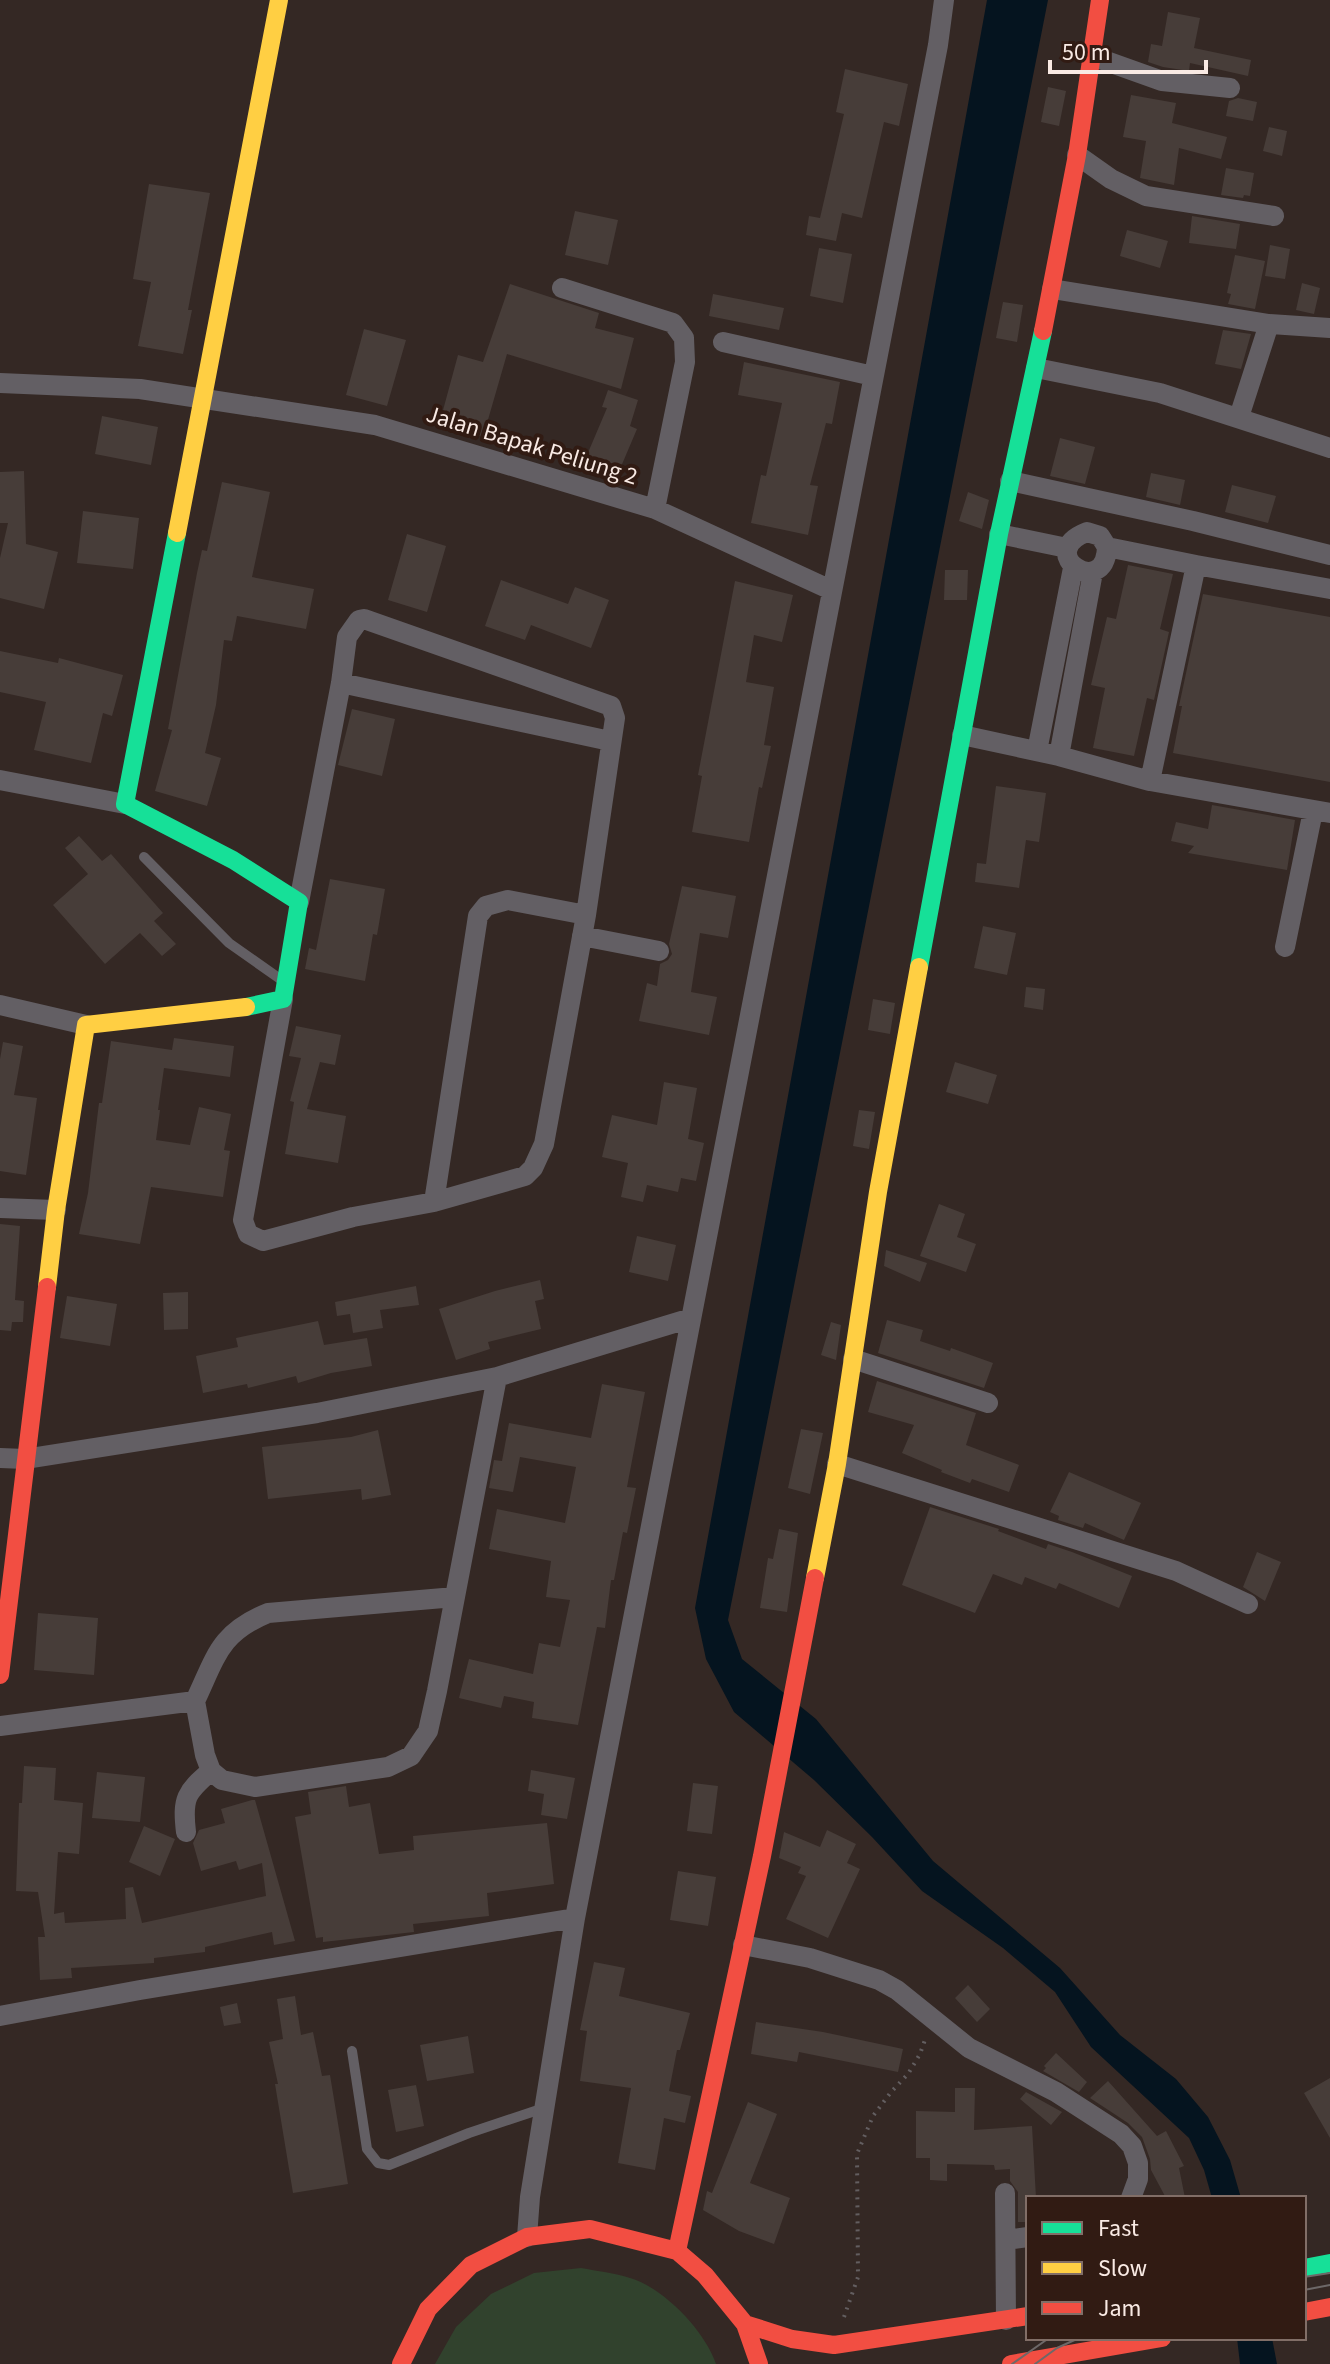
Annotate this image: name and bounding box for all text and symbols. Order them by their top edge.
scale bar [1050,24,1206,74]
text: 50 m [1062,35,1111,70]
street label: Jalan Bapak Peliung 2 [422,397,642,494]
legend [1026,2196,1306,2340]
text: Fast [1098,2211,1139,2246]
text: Slow [1098,2251,1147,2286]
text: Jam [1098,2291,1142,2326]

